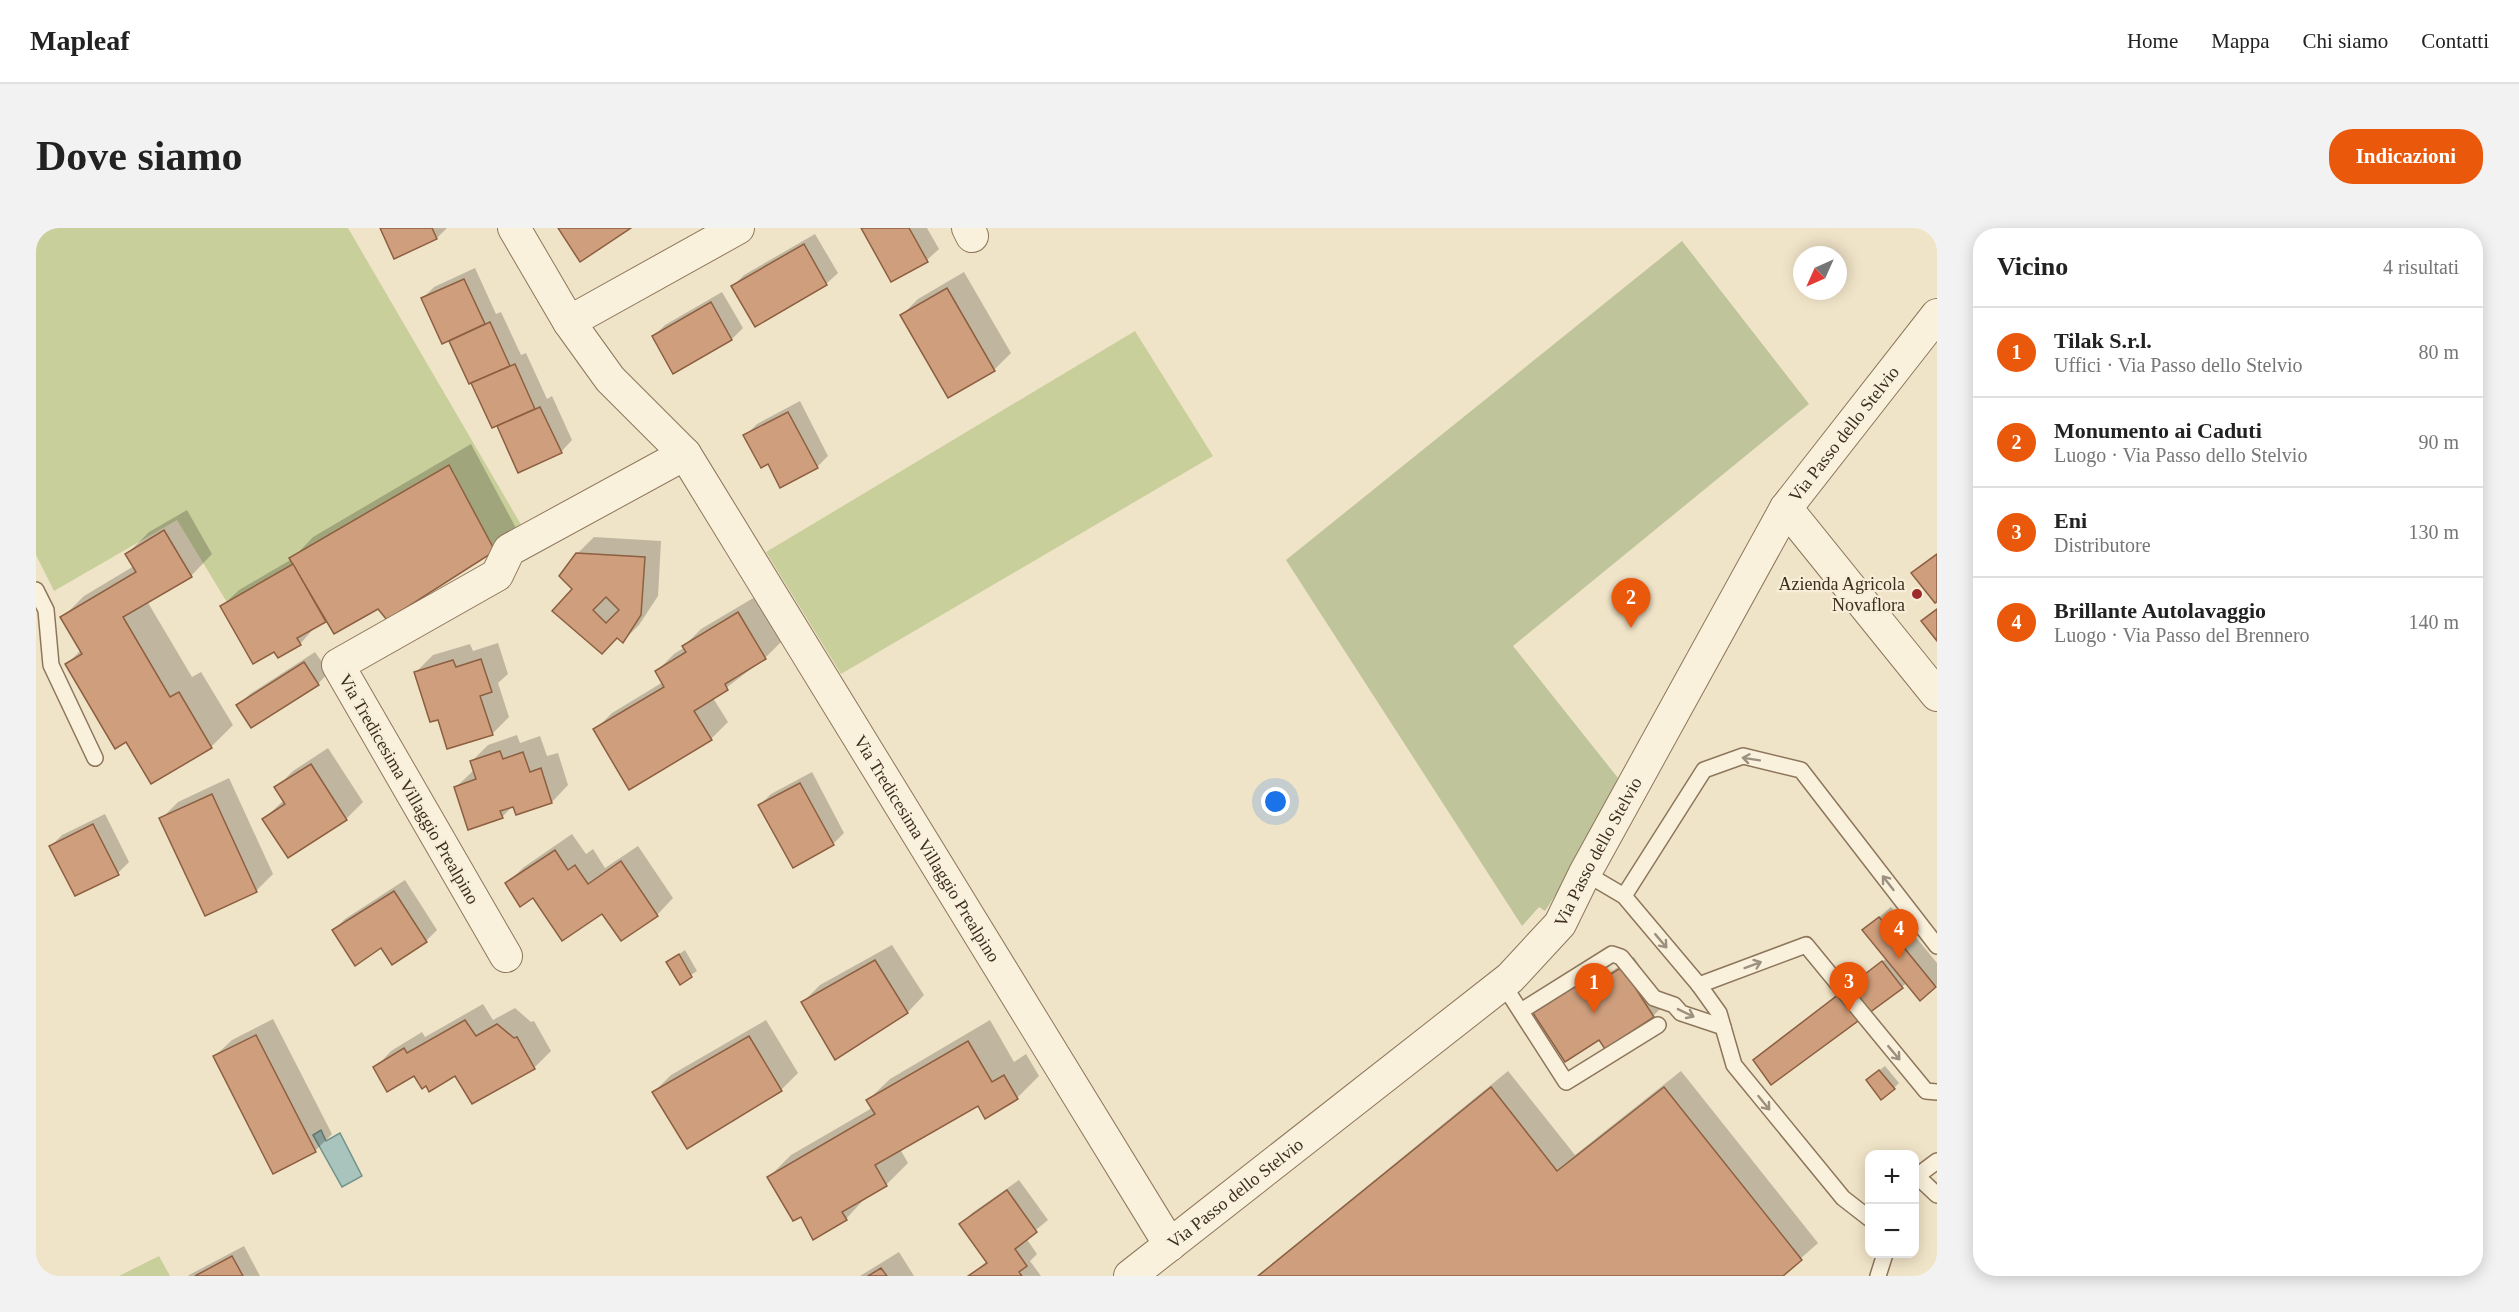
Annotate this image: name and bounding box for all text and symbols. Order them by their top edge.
text: Mapleaf [30,25,130,56]
text: Home [2127,29,2178,53]
text: Mappa [2211,29,2270,53]
text: Chi siamo [2303,29,2388,53]
text: Contatti [2421,29,2489,53]
button: Indicazioni [2329,129,2483,184]
text: Dove siamo [36,133,242,179]
north arrow [1793,246,1847,300]
text: Vicino [1997,252,2068,281]
text: 4 risultati [2383,256,2459,278]
text: Tilak S.r.l. [2054,328,2152,353]
text: 1 [2012,341,2022,363]
text: 80 m [2418,341,2459,363]
text: Uffici · Via Passo dello Stelvio [2054,354,2303,376]
street label: Via Passo dello Stelvio [1785,362,1903,506]
text: Monumento ai Caduti [2054,418,2262,443]
text: 2 [2012,431,2022,453]
text: 90 m [2418,431,2459,453]
text: Luogo · Via Passo dello Stelvio [2054,444,2307,466]
text: Eni [2054,508,2087,533]
text: 3 [2012,521,2022,543]
text: 130 m [2408,521,2459,543]
text: Distributore [2054,534,2151,556]
place label: Azienda Agricola Novaflora [1779,574,1905,615]
pin: 2 [1612,578,1650,628]
marker: Azienda Agricola Novaflora [1910,587,1924,601]
text: Brillante Autolavaggio [2054,598,2266,623]
text: 4 [2012,611,2022,633]
text: 140 m [2408,611,2459,633]
text: Luogo · Via Passo del Brennero [2054,624,2310,646]
street label: Via Tredicesima Villaggio Prealpino [335,671,483,907]
street label: Via Tredicesima Villaggio Prealpino [850,732,1004,966]
one-way arrow [1741,753,1761,764]
street label: Via Passo dello Stelvio [1550,774,1646,930]
your location [1261,787,1290,816]
one-way arrow [1882,875,1895,891]
pin: 4 [1880,910,1918,959]
one-way arrow [1655,933,1668,949]
one-way arrow [1744,959,1762,970]
pin: 3 [1830,962,1868,1012]
pin: 1 [1574,964,1614,1013]
one-way arrow [1677,1007,1695,1019]
one-way arrow [1888,1045,1901,1061]
one-way arrow [1758,1095,1771,1111]
street label: Via Passo dello Stelvio [1164,1134,1307,1253]
map controls [1865,1150,1919,1258]
button: + [1865,1150,1919,1204]
button: − [1865,1204,1919,1258]

